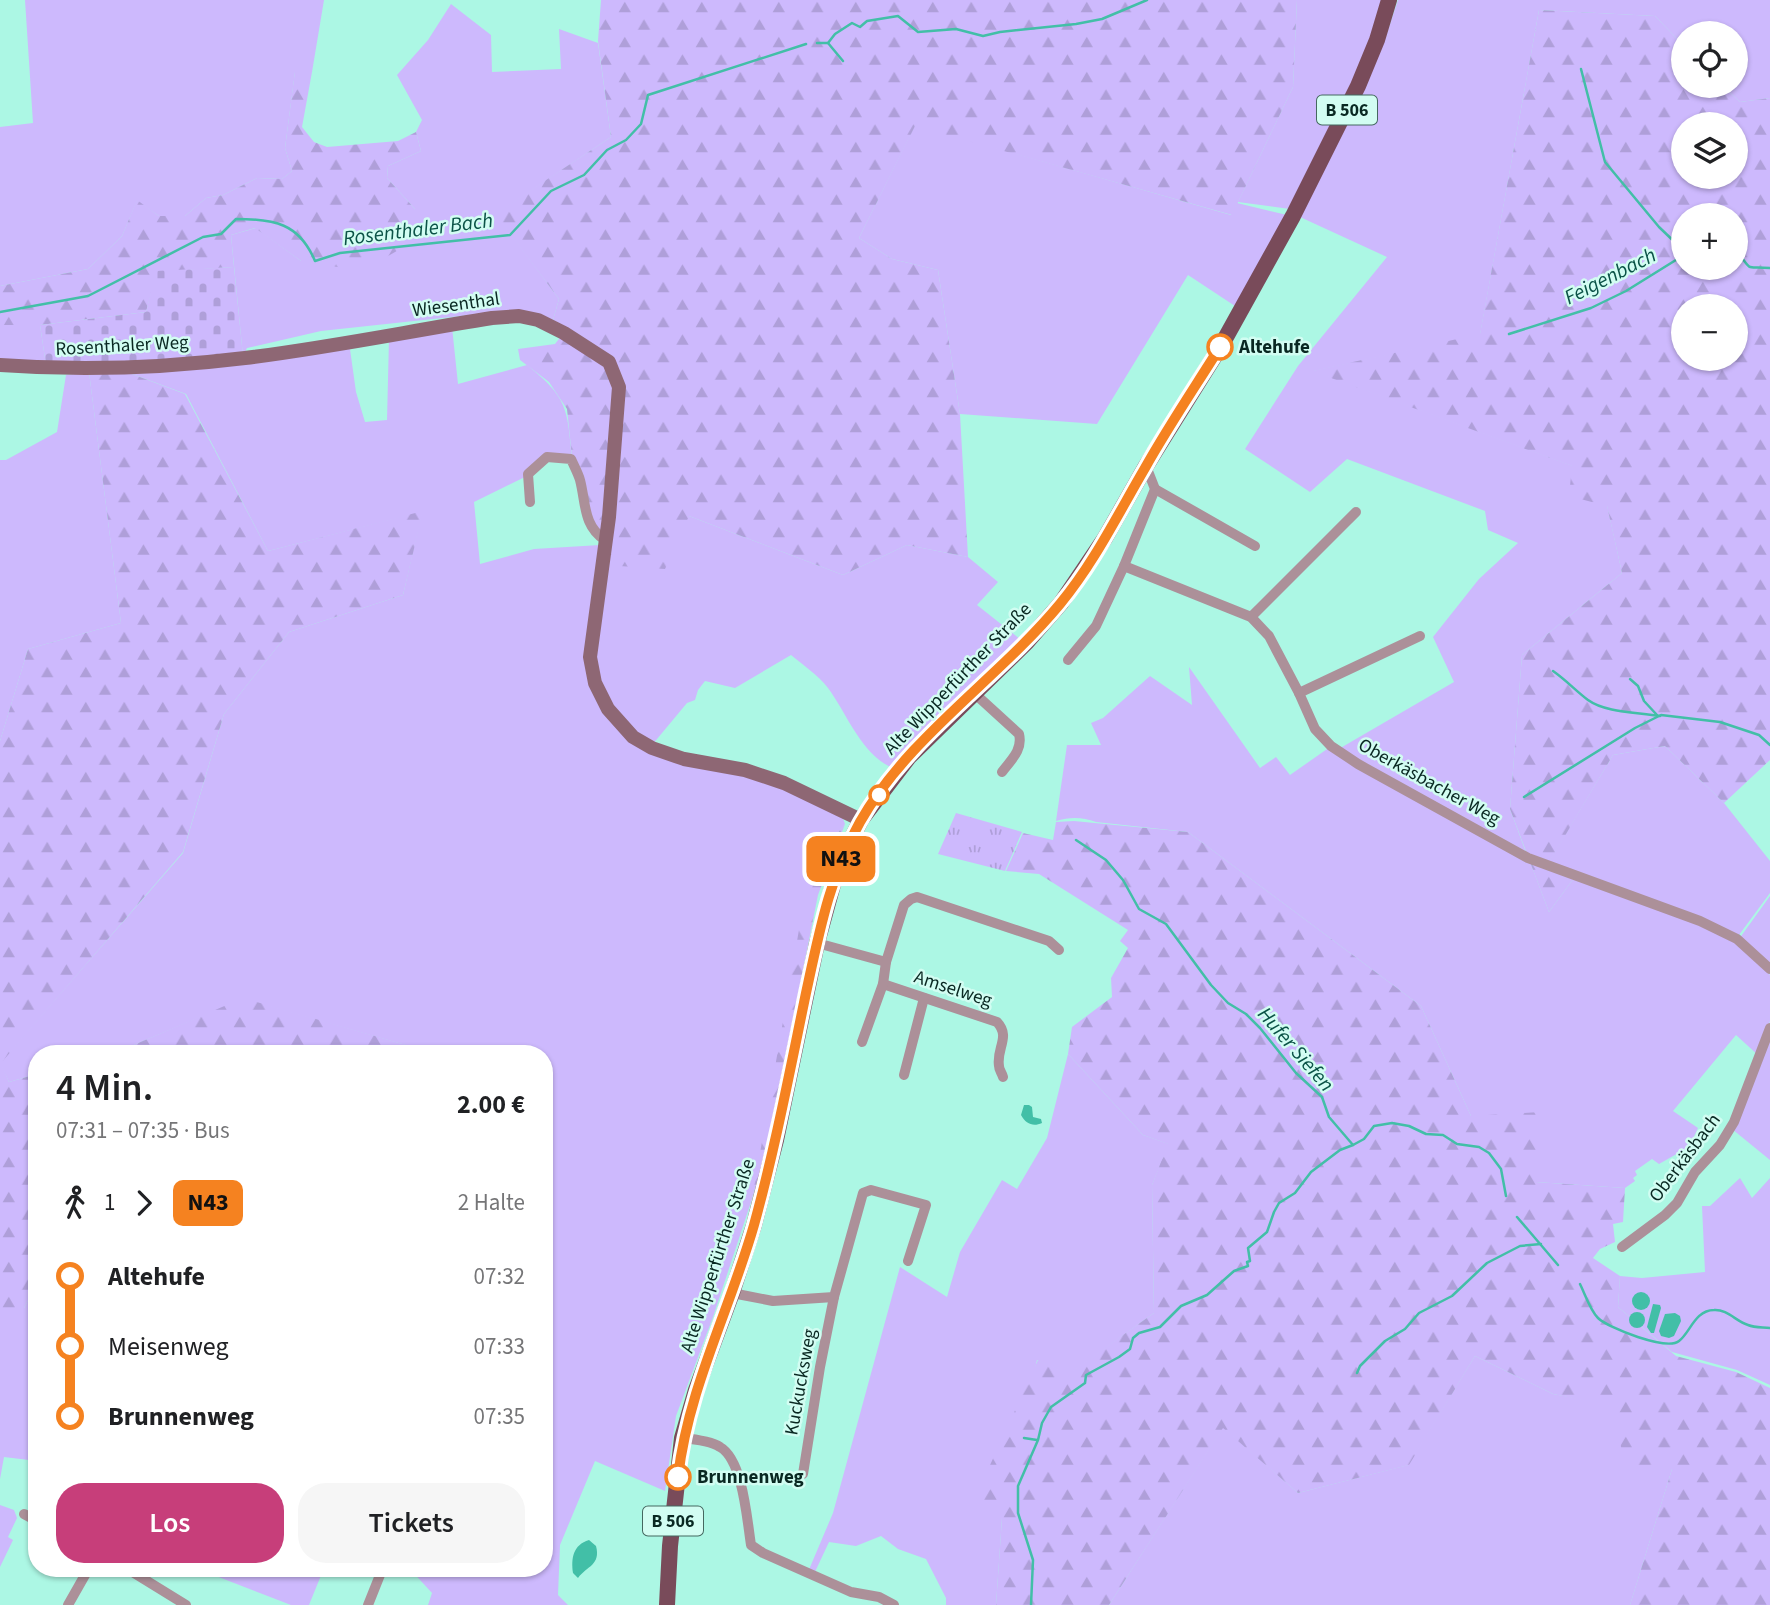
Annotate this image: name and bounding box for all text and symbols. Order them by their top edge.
map controls [1671,21,1748,371]
button: locate [1671,21,1748,98]
road number: B 506 [1317,96,1377,124]
button: layers [1671,112,1748,189]
button: + [1671,203,1748,280]
water label: Rosenthaler Bach [341,205,495,253]
water label: Feigenbach [1559,240,1661,312]
street label: Wiesenthal [411,285,502,324]
button: − [1671,294,1748,371]
street label: Rosenthaler Weg [55,329,190,363]
marker: Altehufe [1207,334,1233,360]
place label: Altehufe [1238,334,1310,361]
street label: Alte Wipperfürther Straße [878,597,1038,761]
street label: Oberkäsbacher Weg [1353,732,1505,832]
unlabelled marker [869,785,889,805]
line badge: N43 [801,836,881,882]
text: N43 [820,841,862,876]
street label: Amselweg [910,964,996,1014]
water label: Hufer Siefen [1251,1000,1341,1098]
text: 4 Min. [56,1061,153,1115]
text: 2.00 € [457,1086,525,1123]
street label: Oberkäsbach [1643,1108,1727,1208]
text: 07:31 – 07:35 · Bus [56,1114,230,1147]
street label: Alte Wipperfürther Straße [674,1156,762,1356]
icon: walk [56,1184,94,1222]
icon: forward [125,1184,163,1222]
text: N43 [187,1185,229,1220]
text: 1 [104,1186,115,1219]
text: 2 Halte [458,1186,525,1219]
text: Altehufe [108,1258,205,1295]
text: 07:32 [474,1260,525,1293]
street label: Kuckucksweg [778,1326,824,1437]
text: Meisenweg [108,1328,229,1365]
text: 07:33 [474,1330,525,1363]
text: Brunnenweg [108,1398,254,1435]
text: 07:35 [474,1400,525,1433]
marker: Brunnenweg [665,1464,691,1490]
place label: Brunnenweg [697,1464,804,1491]
button: Los [56,1483,284,1563]
button: Tickets [298,1483,525,1563]
road number: B 506 [643,1506,703,1536]

